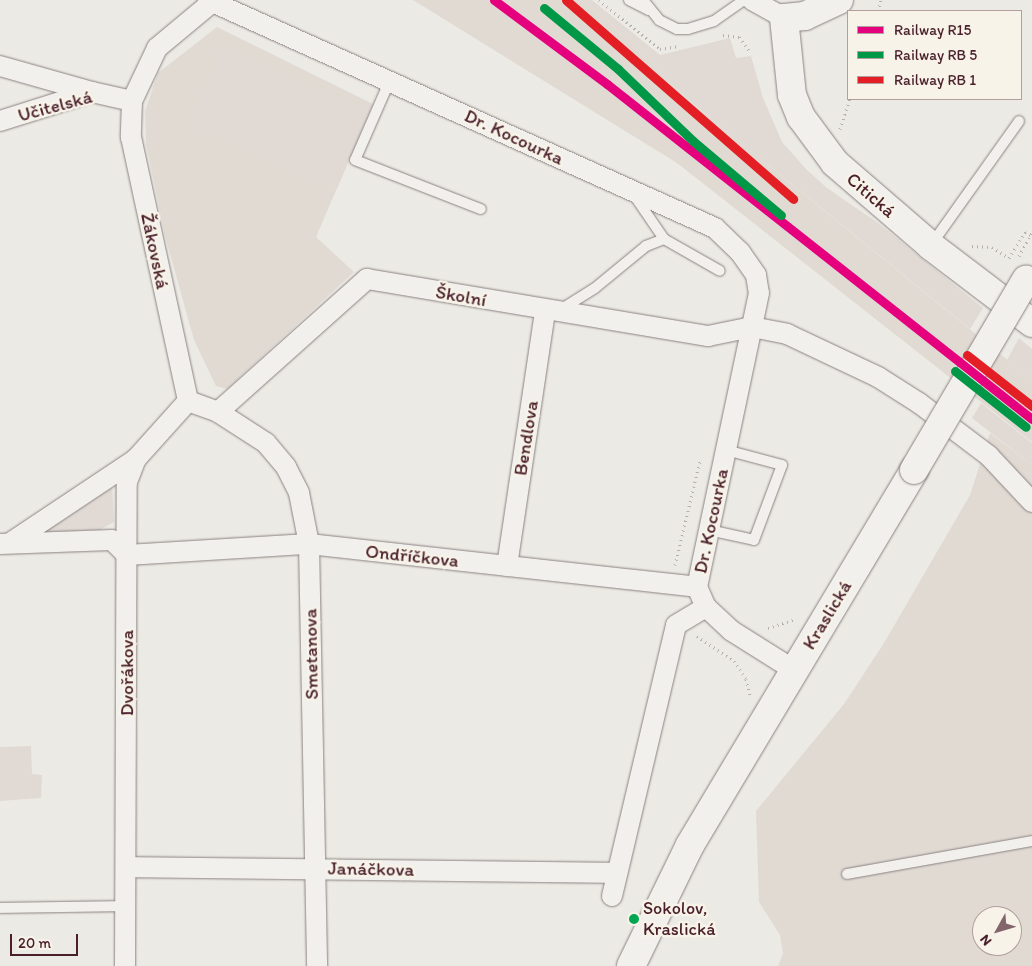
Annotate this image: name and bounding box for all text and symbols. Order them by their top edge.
legend [847,10,1022,100]
text: Railway R15 [894,21,971,39]
text: Railway RB 5 [894,46,977,64]
text: Railway RB 1 [894,71,976,89]
street label: Učitelská [15,85,95,127]
street label: Dr. Kocourka [461,104,567,170]
street label: Citická [842,168,900,222]
street label: Žákovská [136,211,174,291]
street label: Školní [434,280,488,312]
street label: Bendlova [509,399,543,477]
street label: Dr. Kocourka [689,466,733,576]
street label: Ondříčkova [364,540,460,572]
street label: Kraslická [798,576,856,654]
street label: Smetanova [299,608,323,700]
street label: Dvořákova [116,630,138,716]
street label: Janáčkova [328,857,414,881]
place label: Sokolov, Kraslická [643,898,716,941]
north arrow [972,906,1022,956]
marker: Sokolov, Kraslická [629,914,639,924]
scale bar [12,924,80,956]
text: N [976,931,995,949]
text: 20 m [18,934,51,952]

